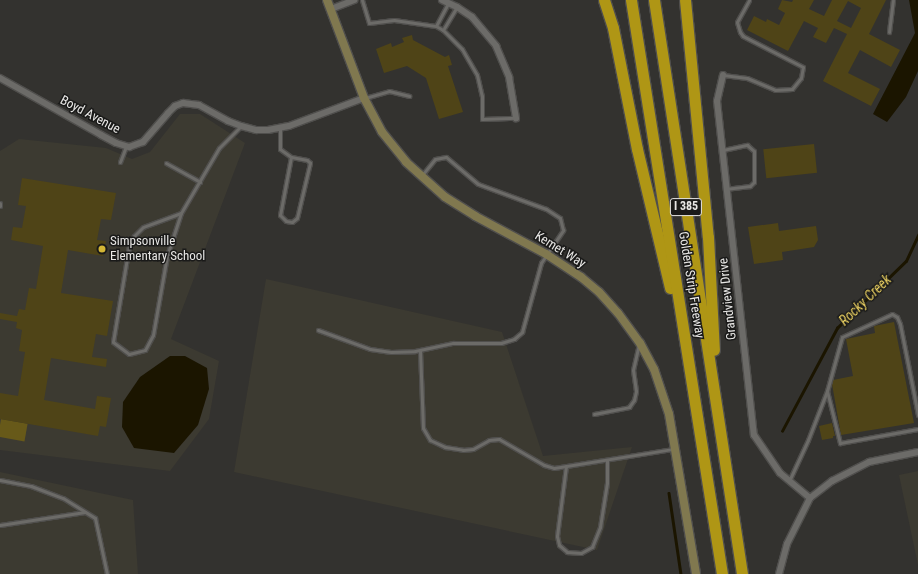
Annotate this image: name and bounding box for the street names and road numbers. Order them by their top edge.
street label: Boyd Avenue [57,93,123,137]
road number: I 385 [669,197,703,217]
street label: Kemet Way [532,228,588,272]
street label: Golden Strip Freeway [675,230,707,340]
street label: Grandview Drive [716,257,740,341]

